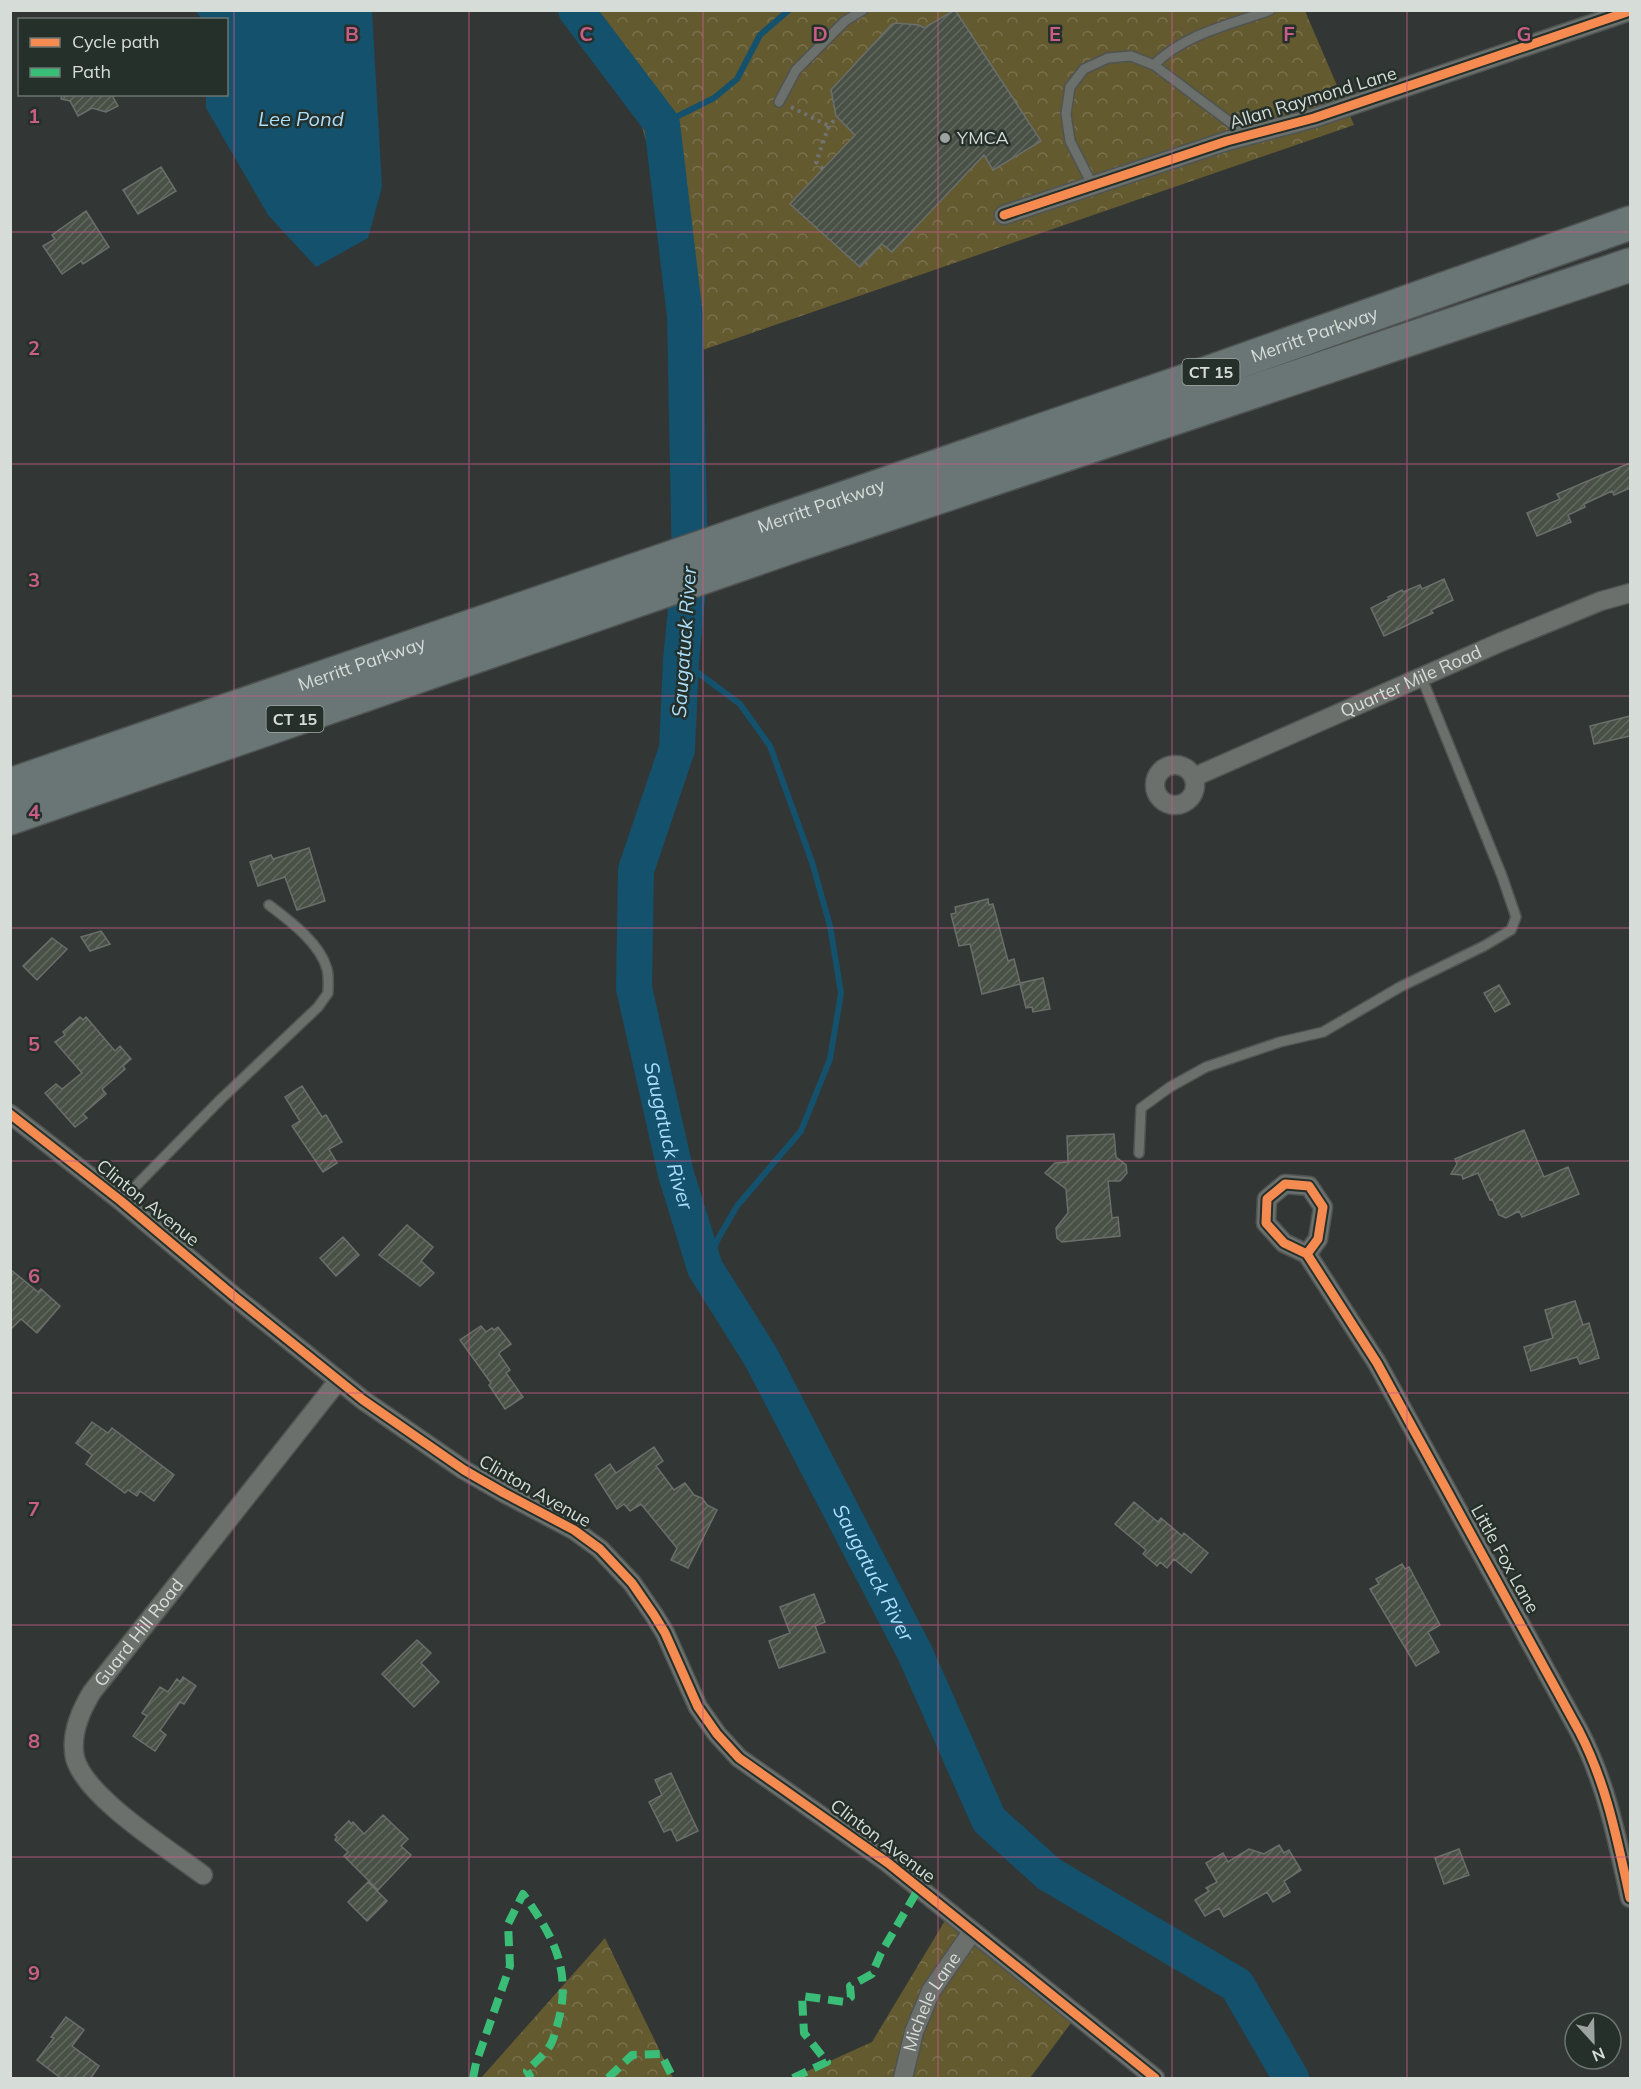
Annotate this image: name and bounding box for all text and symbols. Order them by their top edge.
legend [18,18,228,96]
text: B [345,21,359,46]
text: C [579,21,593,46]
text: D [812,21,828,46]
text: E [1049,21,1061,46]
text: F [1283,21,1295,46]
text: G [1517,21,1531,46]
text: Cycle path [72,30,159,53]
text: Path [72,60,111,83]
street label: Allan Raymond Lane [1226,61,1399,134]
text: 1 [28,103,40,128]
water label: Lee Pond [258,106,344,131]
place label: YMCA [956,126,1009,149]
marker: YMCA [938,131,952,145]
street label: Merritt Parkway [1248,301,1381,368]
text: 2 [28,335,40,360]
road number: CT 15 [1182,359,1240,385]
street label: Merritt Parkway [755,473,888,538]
water label: Saugatuck River [666,565,701,718]
text: 3 [28,567,40,592]
street label: Merritt Parkway [295,631,429,696]
street label: Quarter Mile Road [1336,640,1485,722]
road number: CT 15 [266,706,324,732]
text: 4 [28,799,40,824]
text: 5 [28,1031,40,1056]
water label: Saugatuck River [639,1059,699,1213]
street label: Clinton Avenue [92,1154,204,1251]
text: 6 [28,1263,40,1288]
street label: Clinton Avenue [475,1449,596,1532]
text: 7 [28,1496,40,1521]
water label: Saugatuck River [828,1500,920,1646]
street label: Little Fox Lane [1466,1501,1545,1617]
street label: Guard Hill Road [89,1574,188,1691]
text: 8 [28,1728,40,1753]
street label: Clinton Avenue [826,1794,940,1888]
street label: Michele Lane [898,1947,966,2054]
text: 9 [28,1960,40,1985]
north arrow [1563,2011,1623,2071]
text: N [1589,2043,1608,2066]

